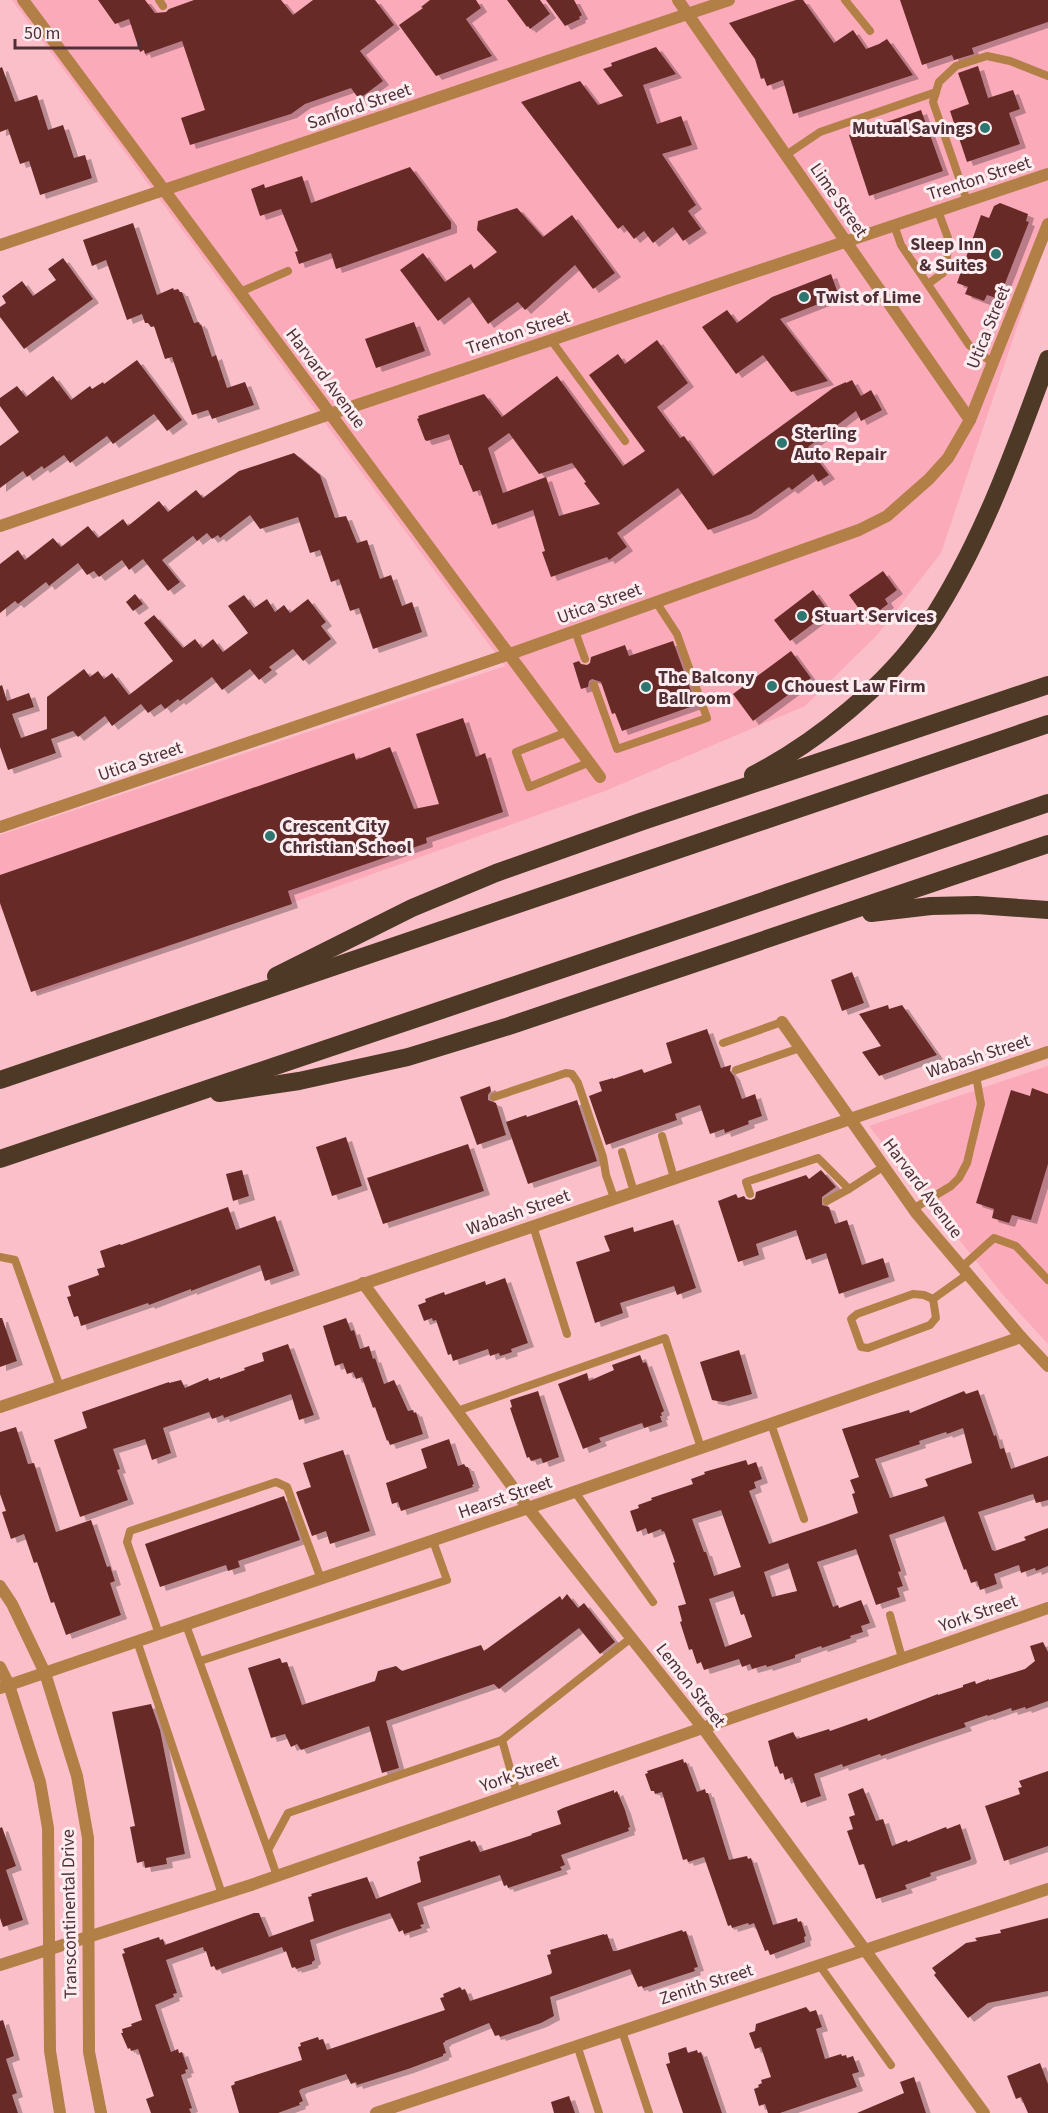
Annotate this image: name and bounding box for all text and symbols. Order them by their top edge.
scale bar [15,12,140,50]
text: 50 m [24,21,60,46]
street label: Sanford Street [304,77,414,136]
place label: Mutual Savings [852,116,973,141]
marker: Mutual Savings [978,121,992,135]
street label: Trenton Street [924,150,1034,207]
street label: Lime Street [804,158,873,243]
place label: Sleep Inn & Suites [910,232,984,278]
marker: Sleep Inn & Suites [989,247,1003,261]
street label: Utica Street [960,282,1017,373]
place label: Twist of Lime [816,285,921,310]
marker: Twist of Lime [797,290,811,304]
street label: Trenton Street [463,304,573,361]
street label: Harvard Avenue [280,323,372,434]
place label: Sterling Auto Repair [793,421,887,467]
marker: Sterling Auto Repair [775,436,789,450]
street label: Utica Street [554,577,645,630]
place label: Stuart Services [814,604,934,629]
marker: Stuart Services [795,609,809,623]
place label: The Balcony Ballroom [658,665,755,711]
place label: Chouest Law Firm [784,674,926,699]
marker: Chouest Law Firm [765,679,779,693]
marker: The Balcony Ballroom [639,680,653,694]
street label: Utica Street [95,735,186,788]
place label: Crescent City Christian School [282,814,412,860]
marker: Crescent City Christian School [263,829,277,843]
street label: Wabash Street [923,1028,1033,1085]
street label: Harvard Avenue [877,1133,969,1244]
street label: Wabash Street [463,1183,573,1242]
street label: Hearst Street [455,1470,555,1525]
street label: York Street [935,1588,1021,1639]
street label: Lemon Street [650,1638,731,1733]
street label: York Street [476,1748,562,1799]
street label: Transcontinental Drive [56,1829,83,1999]
street label: Zenith Street [656,1958,756,2011]

